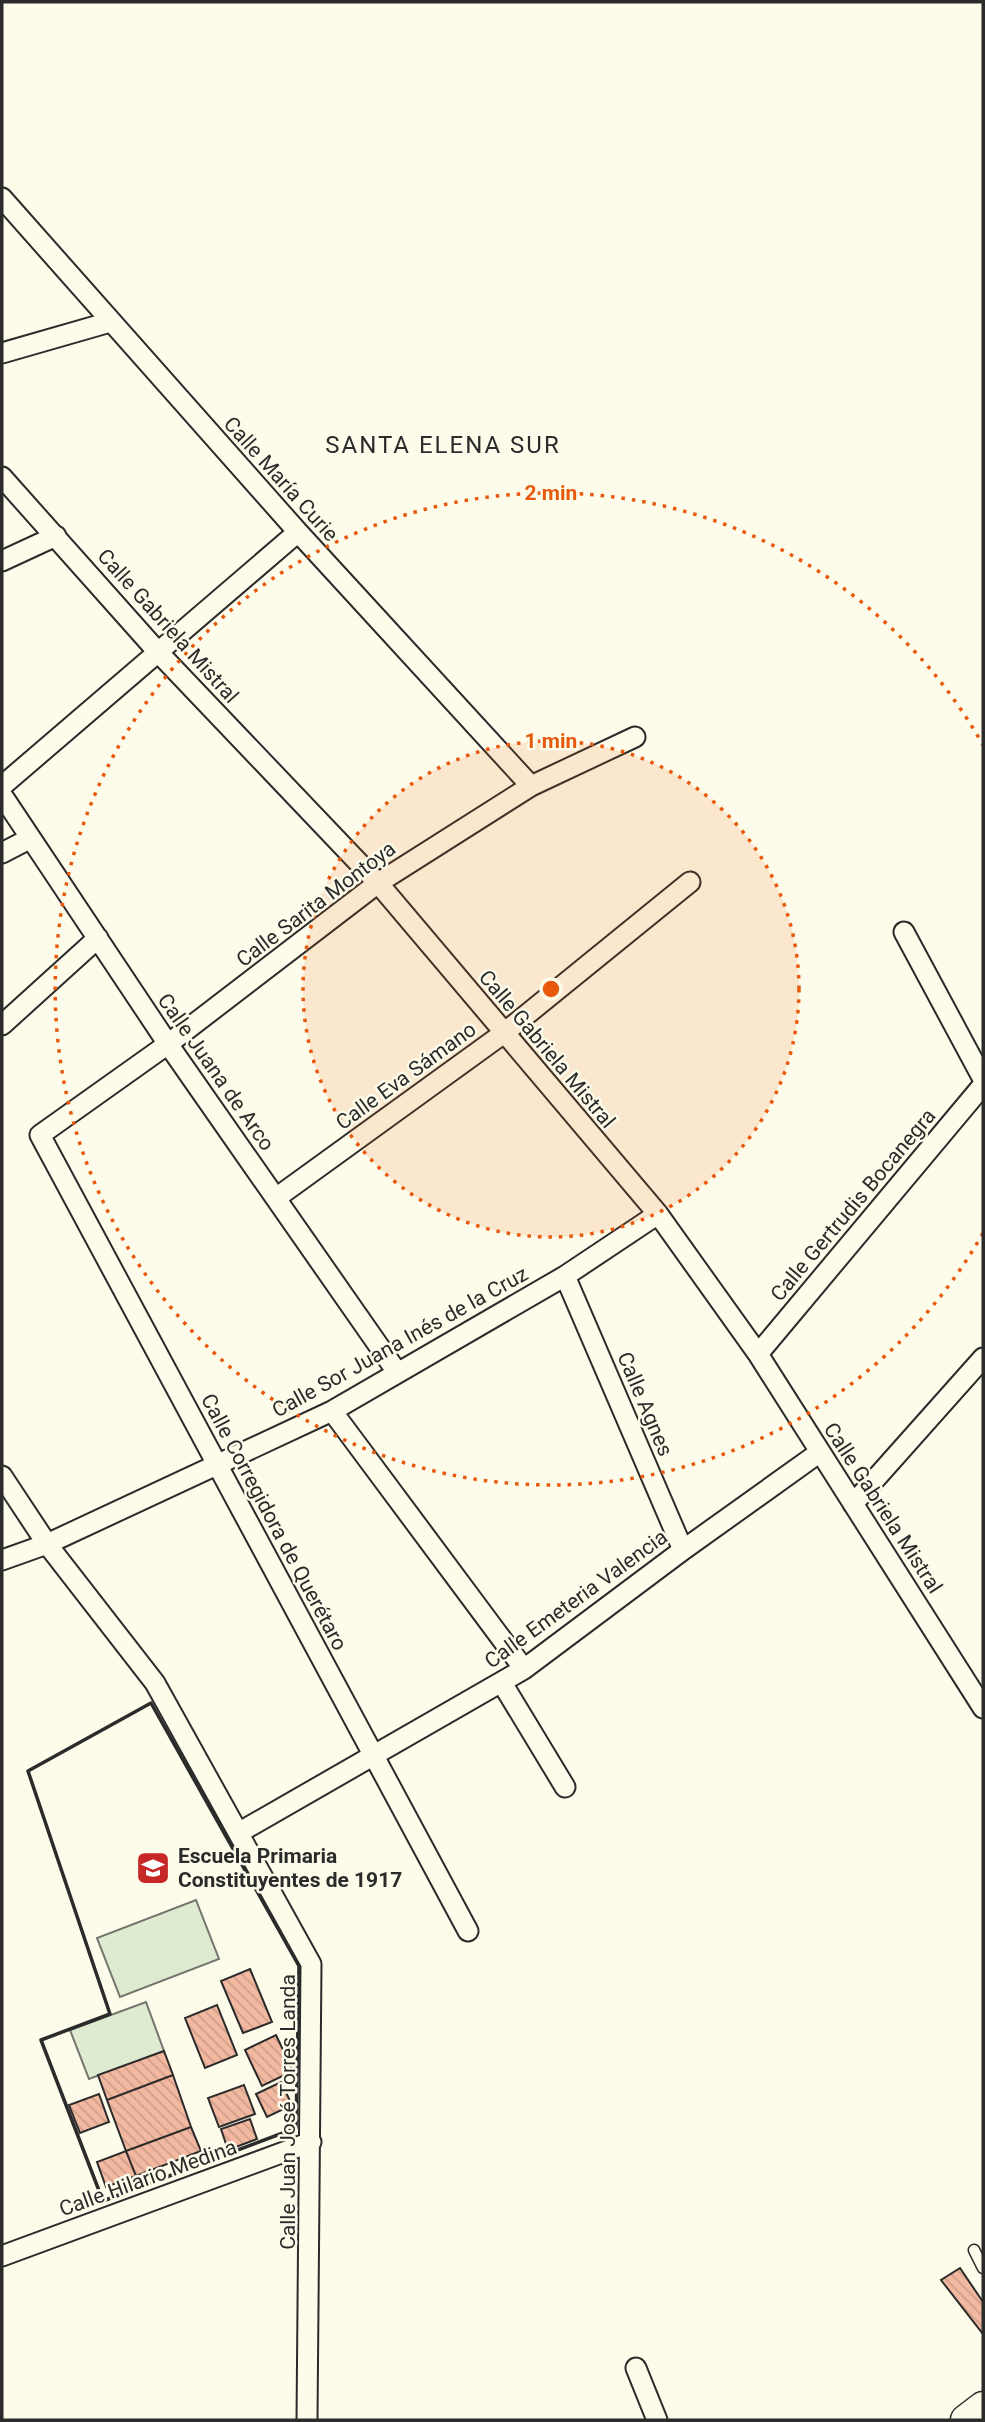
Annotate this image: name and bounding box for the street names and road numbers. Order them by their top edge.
street label: Calle María Curie [219,412,343,546]
street label: Calle Gabriela Mistral [93,544,243,708]
street label: Calle Sarita Montoya [232,836,400,972]
street label: Calle Gabriela Mistral [474,965,620,1133]
street label: Calle Juana de Arco [153,989,279,1155]
street label: Calle Eva Sámano [331,1017,481,1135]
street label: Calle Gertrudis Bocanegra [766,1104,940,1306]
street label: Calle Sor Juana Inés de la Cruz [268,1262,532,1422]
street label: Calle Agnes [612,1348,678,1460]
street label: Calle Corregidora de Querétaro [196,1390,352,1654]
street label: Calle Gabriela Mistral [819,1418,947,1598]
street label: Calle Emeteria Valencia [480,1525,672,1673]
street label: Calle Juan José Torres Landa [276,1974,300,2250]
street label: Calle Hilario Medina [56,2135,240,2221]

